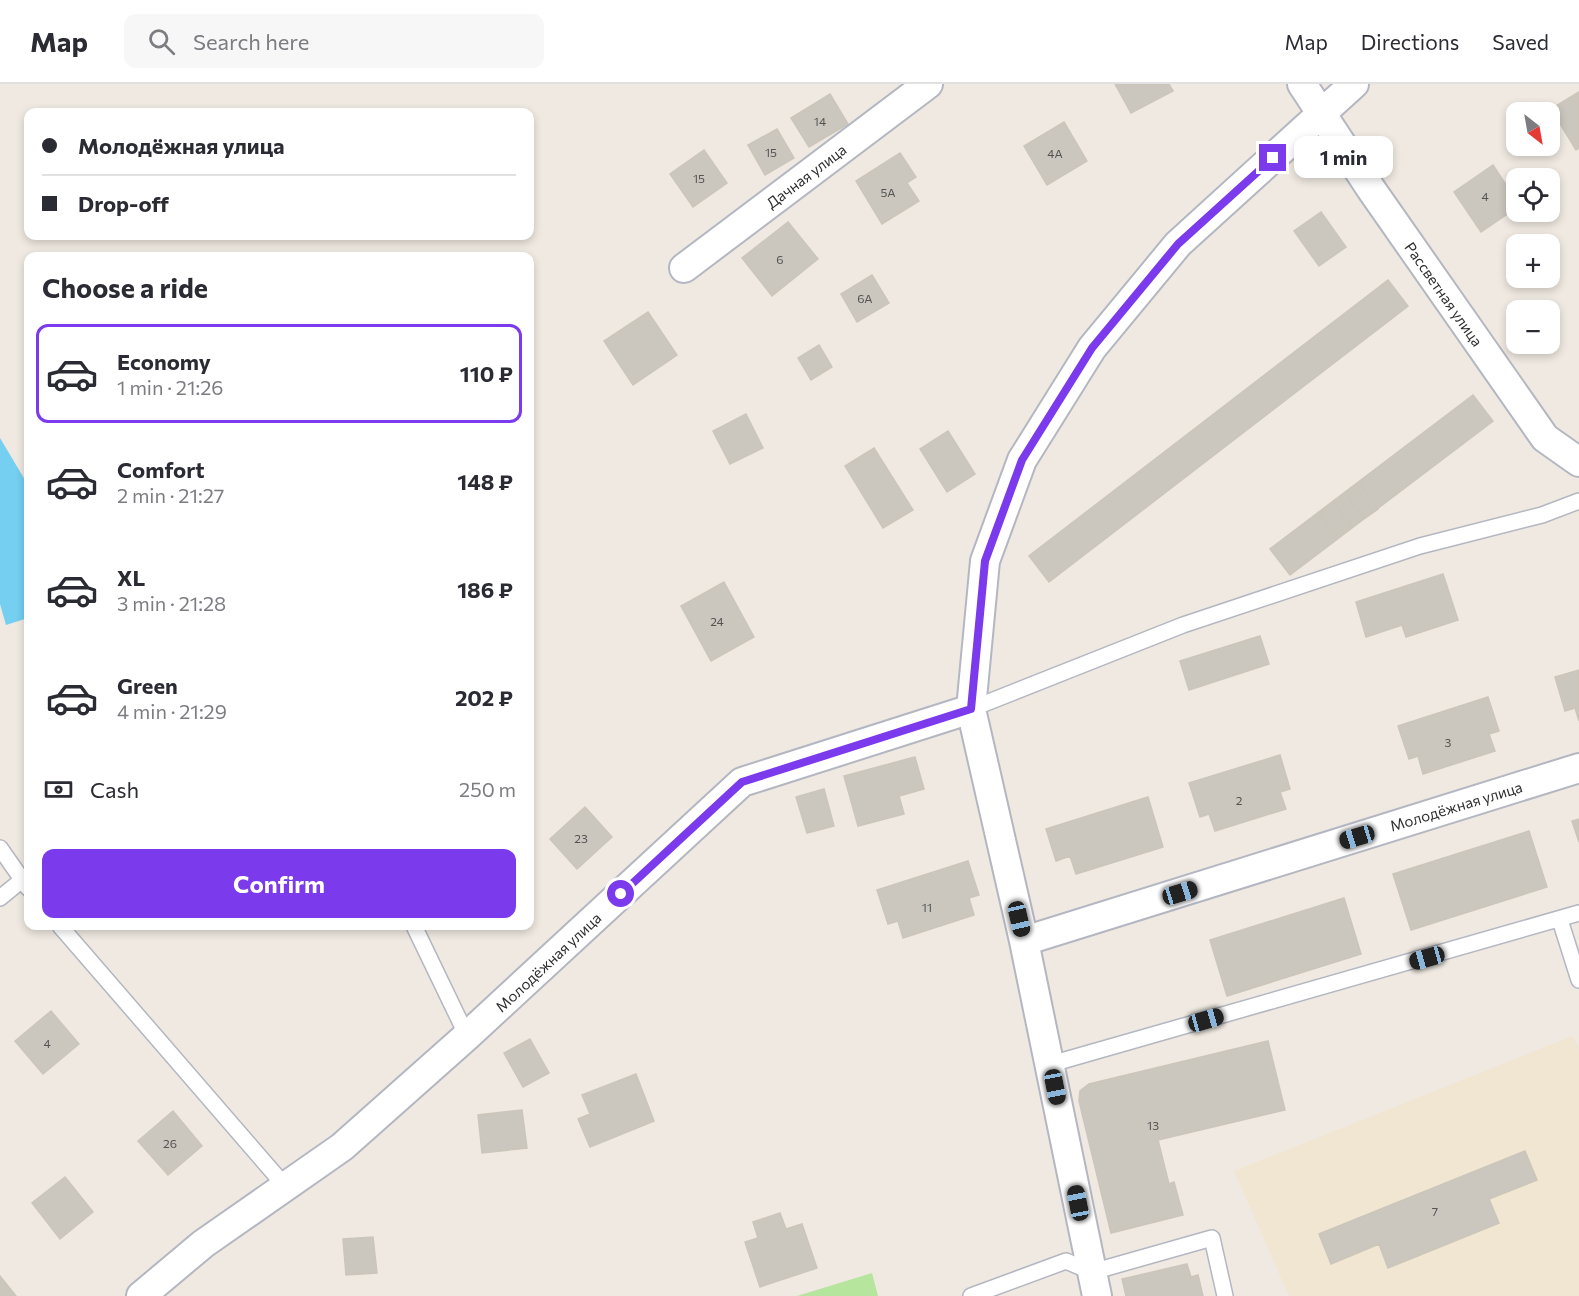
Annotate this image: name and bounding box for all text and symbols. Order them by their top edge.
search box [124,14,544,68]
text: Map [30,24,88,58]
icon: search [145,25,178,58]
text: Search here [193,28,309,55]
text: Map [1285,29,1328,54]
text: Directions [1361,29,1459,54]
text: Saved [1492,29,1549,54]
north arrow [1506,102,1560,156]
map controls [1506,102,1560,354]
house number: 14 [814,114,826,128]
text: Молодёжная улица [78,132,284,159]
callout: 1 min [1294,137,1393,179]
street label: Дачная улица [762,140,850,212]
route end [1259,144,1286,171]
house number: 15 [765,145,777,159]
text: 1 min [1320,145,1367,169]
house number: 4А [1047,146,1063,160]
button: locate [1506,168,1560,222]
house number: 15 [693,171,705,185]
house number: 5А [881,185,895,199]
house number: 4 [1481,189,1489,203]
text: Drop-off [78,190,169,217]
button: + [1506,234,1560,288]
street label: Рассветная улица [1401,238,1487,350]
house number: 6 [776,252,784,266]
text: Choose a ride [42,271,208,304]
house number: 6А [857,291,873,305]
button: − [1506,300,1560,354]
icon: car [45,347,99,401]
text: Economy [117,348,211,375]
text: 110 ₽ [460,360,513,387]
text: 1 min · 21:26 [117,375,223,399]
icon: car [45,455,99,509]
text: Comfort [117,456,205,483]
text: 148 ₽ [457,468,513,495]
text: 2 min · 21:27 [117,483,224,507]
icon: car [45,563,99,617]
text: XL [117,564,145,591]
text: 186 ₽ [457,576,513,603]
text: 3 min · 21:28 [117,591,226,615]
house number: 24 [710,614,724,628]
icon: car [45,671,99,725]
text: Green [117,672,178,699]
text: 202 ₽ [455,684,513,711]
text: 4 min · 21:29 [117,699,227,723]
house number: 3 [1445,735,1452,749]
icon: cash [42,773,75,806]
text: Cash [90,776,139,803]
text: 250 m [459,777,516,801]
street label: Молодёжная улица [1388,777,1524,835]
house number: 2 [1236,793,1243,807]
car [1337,823,1377,851]
house number: 23 [574,831,588,845]
button: Confirm [42,849,516,918]
car [1160,879,1200,907]
route start [607,880,634,907]
car [1006,899,1032,939]
house number: 11 [922,900,932,914]
street label: Молодёжная улица [492,909,604,1015]
car [1407,944,1447,972]
car [1186,1006,1226,1034]
house number: 4 [43,1036,51,1050]
car [1043,1068,1067,1106]
house number: 13 [1147,1118,1159,1132]
house number: 26 [163,1136,177,1150]
car [1066,1184,1090,1222]
house number: 7 [1432,1204,1438,1218]

